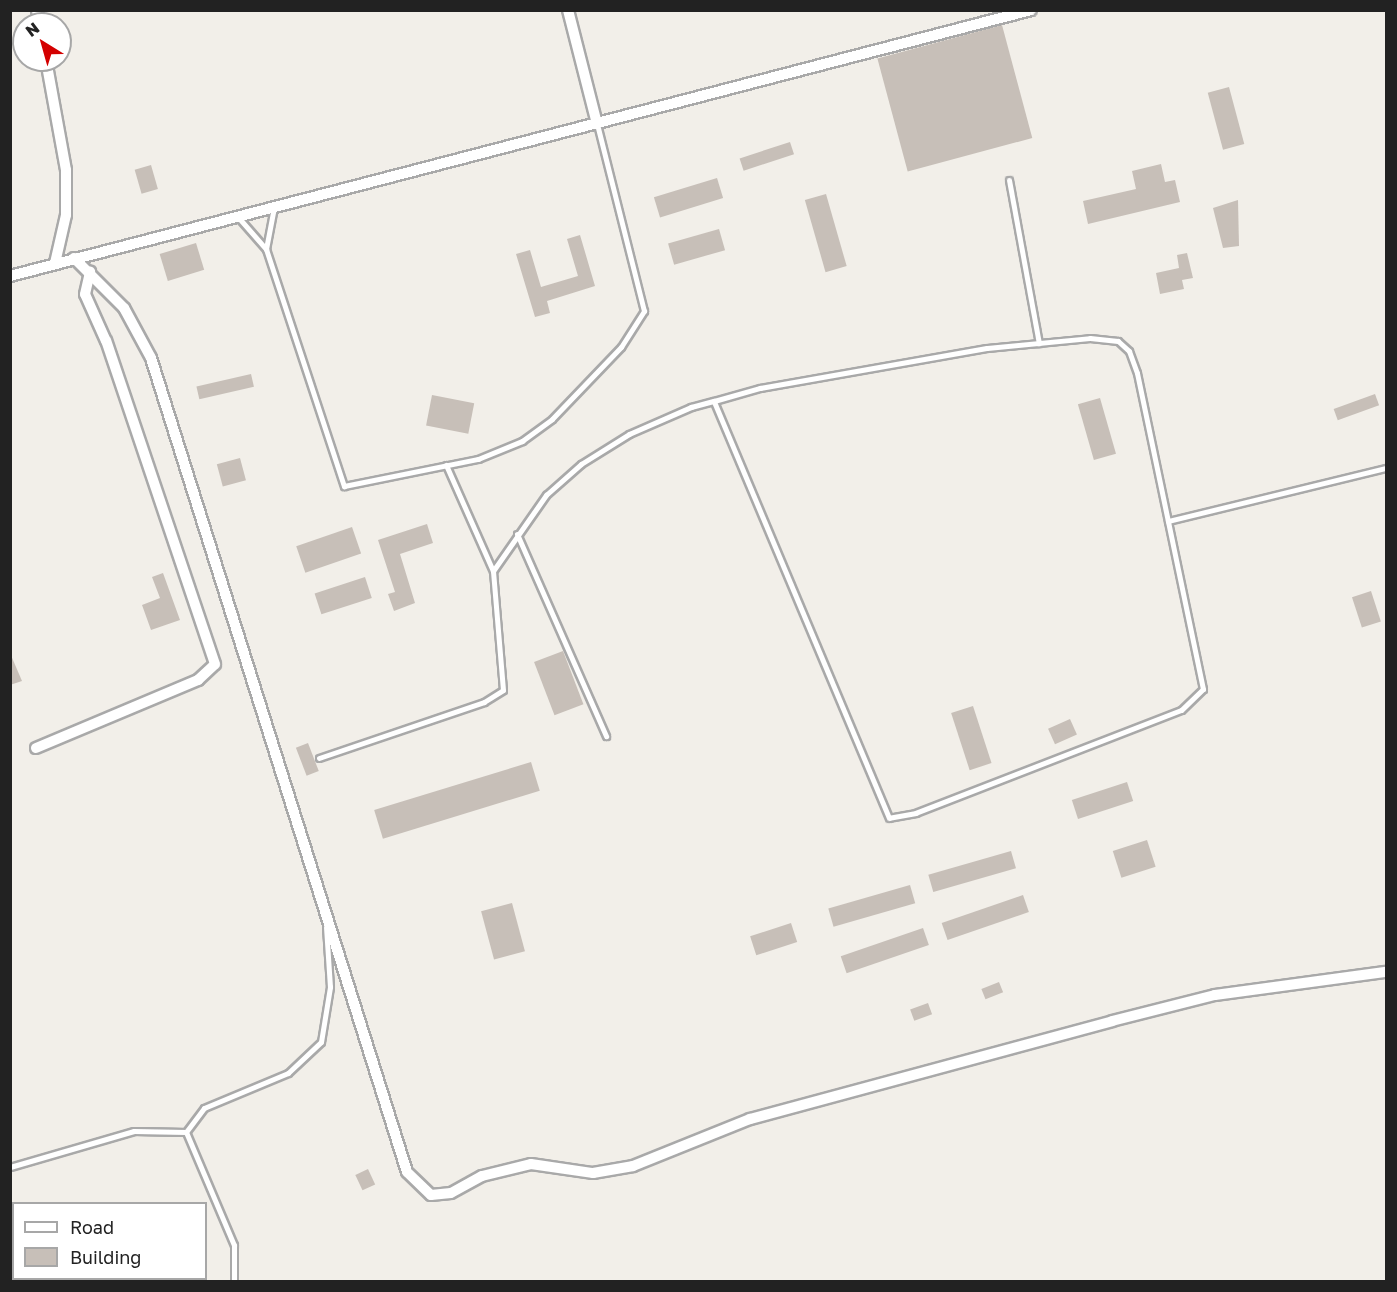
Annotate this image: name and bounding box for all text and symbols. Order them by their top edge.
north arrow [12,12,72,72]
text: N [21,18,43,41]
legend [12,1202,207,1280]
text: Road [70,1216,114,1238]
text: Building [70,1246,141,1268]

